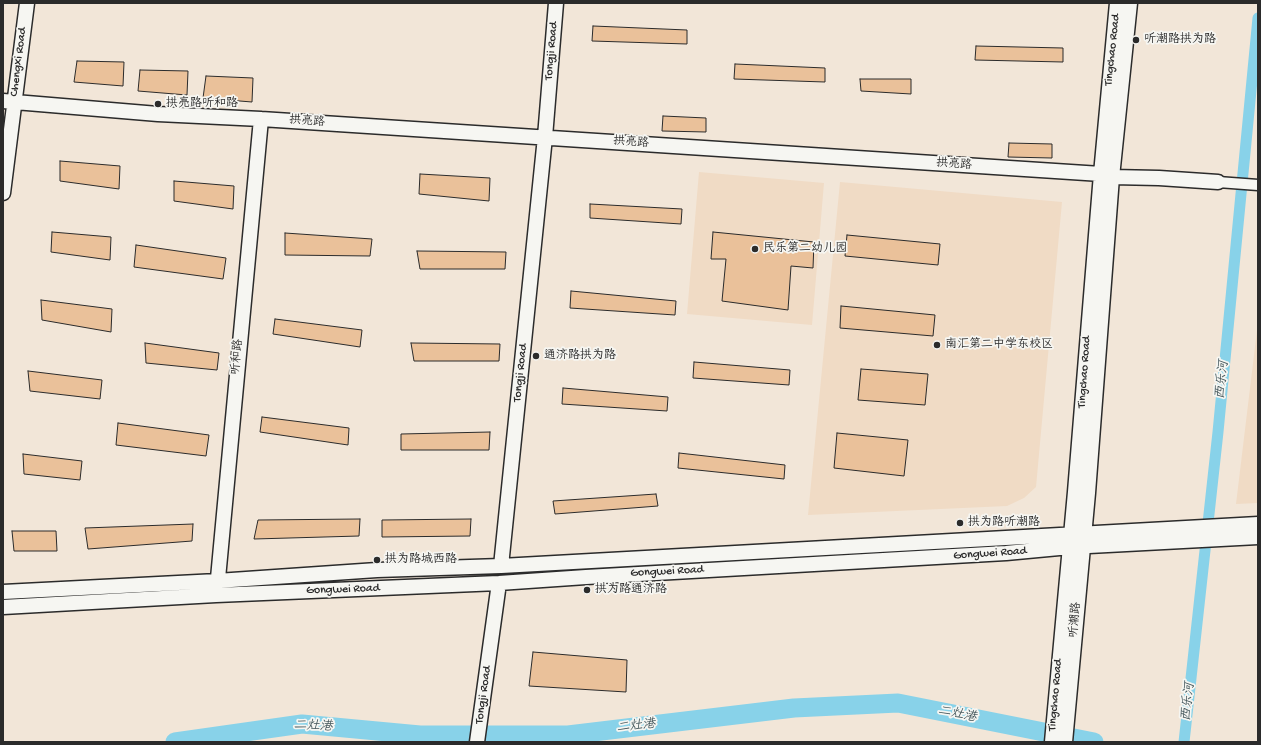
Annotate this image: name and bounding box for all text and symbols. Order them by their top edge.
street label: Tingchao Road [1102,13,1124,87]
street label: Tongji Road [542,21,562,81]
street label: Chengxi Road [8,27,30,97]
place label: 听潮路拱为路 [1144,33,1216,47]
marker: 听潮路拱为路 [1131,35,1141,45]
place label: 拱亮路听和路 [166,97,238,111]
marker: 拱亮路听和路 [153,99,163,109]
street label: 拱亮路 [289,114,325,130]
street label: 拱亮路 [613,135,649,151]
street label: 拱亮路 [936,157,972,173]
place label: 民乐第二幼儿园 [763,242,847,256]
marker: 民乐第二幼儿园 [750,244,760,254]
street label: Tingchao Road [1075,335,1095,409]
street label: 听和路 [229,338,247,376]
place label: 南汇第二中学东校区 [945,338,1053,352]
marker: 南汇第二中学东校区 [932,340,942,350]
street label: Tongji Road [511,343,531,403]
place label: 通济路拱为路 [544,349,616,363]
marker: 通济路拱为路 [531,351,541,361]
water label: 西乐河 [1213,360,1233,400]
place label: 拱为路听潮路 [968,516,1040,530]
marker: 拱为路听潮路 [955,518,965,528]
street label: Gongwei Road [953,544,1027,564]
place label: 拱为路城西路 [385,553,457,567]
marker: 拱为路城西路 [372,555,382,565]
street label: Gongwei Road [630,563,704,581]
street label: Gongwei Road [306,582,380,598]
place label: 拱为路通济路 [595,583,667,597]
marker: 拱为路通济路 [582,585,592,595]
street label: 听潮路 [1067,601,1085,639]
street label: Tingchao Road [1046,658,1066,732]
street label: Tongji Road [473,665,495,725]
water label: 西乐河 [1179,682,1199,722]
water label: 二灶港 [936,704,978,726]
water label: 二灶港 [616,717,656,737]
water label: 二灶港 [293,719,333,735]

